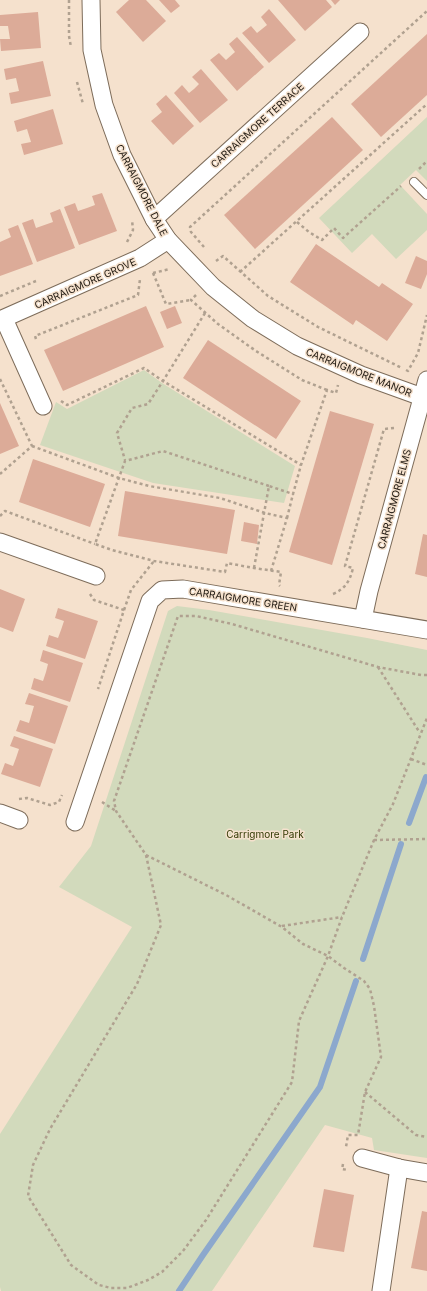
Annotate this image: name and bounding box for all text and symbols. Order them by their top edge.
street label: CARRAIGMORE TERRACE [208,80,306,170]
street label: CARRAIGMORE DALE [114,142,170,238]
street label: CARRAIGMORE GROVE [32,255,138,311]
street label: CARRAIGMORE MANOR [304,345,414,399]
street label: CARRAIGMORE ELMS [375,448,413,550]
street label: CARRAIGMORE GREEN [188,585,298,613]
park label: Carrigmore Park [226,828,304,840]

